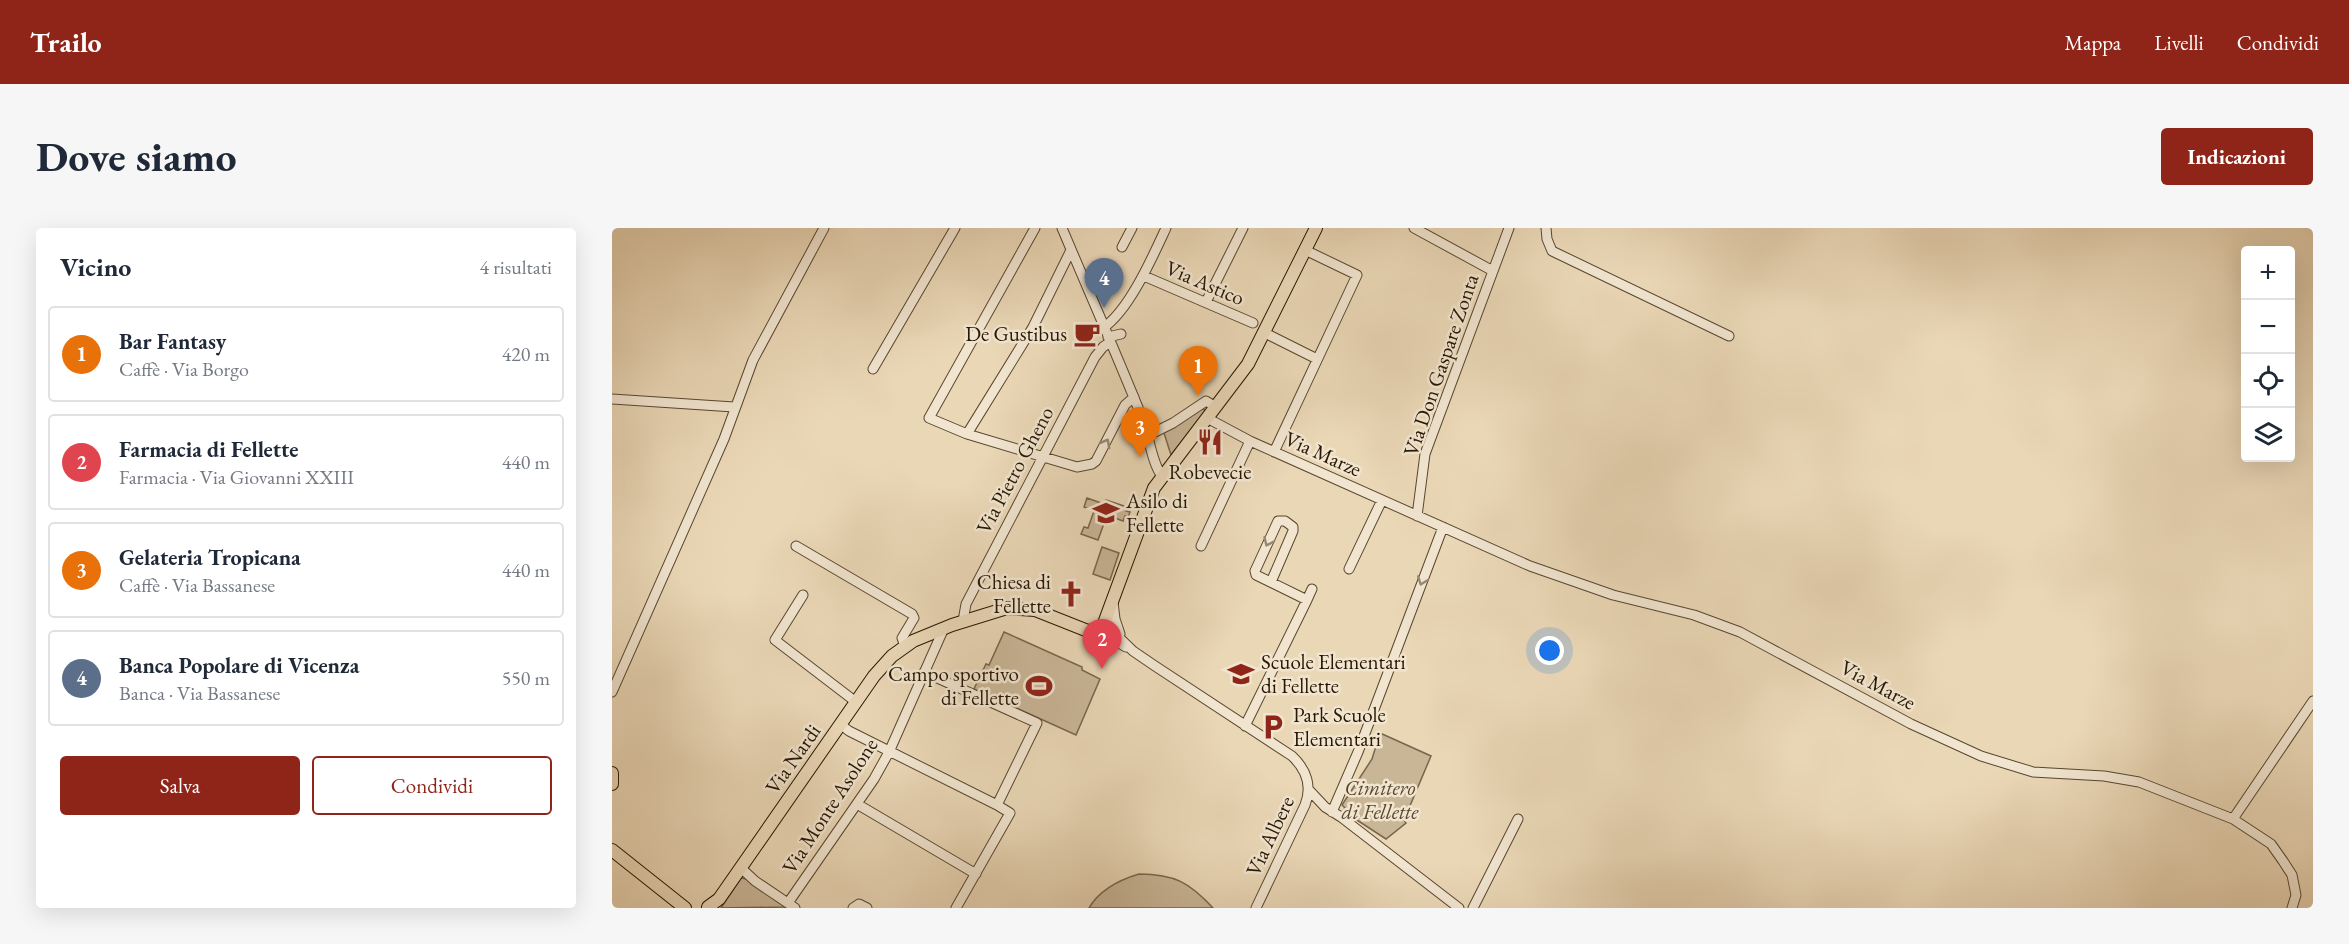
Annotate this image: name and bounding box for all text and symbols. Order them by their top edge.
text: Trailo [30,24,102,60]
text: Mappa [2065,29,2121,56]
text: Livelli [2154,29,2204,56]
text: Condividi [2237,29,2319,56]
button: Indicazioni [2161,128,2313,185]
text: Dove siamo [36,129,237,184]
map controls [2241,246,2295,462]
button: + [2241,246,2295,300]
text: Vicino [60,250,131,284]
text: 4 risultati [480,254,552,280]
street label: Via Astico [1162,254,1249,311]
pin: 4 [1084,259,1124,308]
street label: Via Don Gaspare Zonta [1397,270,1485,459]
button: − [2241,300,2295,354]
cafe icon: De Gustibus [1072,319,1102,349]
place label: De Gustibus [965,320,1067,347]
text: Bar Fantasy [119,327,226,356]
text: 1 [76,341,87,367]
text: 420 m [502,341,550,367]
pin: 1 [1178,346,1218,396]
button: locate [2241,354,2295,408]
text: Caffè · Via Borgo [119,356,249,382]
street label: Via Pietro Gheno [970,401,1059,538]
pin: 3 [1120,408,1160,457]
button: layers [2241,408,2295,462]
street label: Via Marze [1281,425,1366,482]
restaurant icon: Robevecie [1195,427,1225,457]
text: Farmacia di Fellette [119,435,298,464]
one-way arrow [1099,438,1110,449]
text: 2 [76,449,87,475]
text: 440 m [502,449,550,475]
place label: Robevecie [1169,458,1251,485]
text: Farmacia · Via Giovanni XXIII [119,464,354,490]
place label: Asilo di Fellette [1125,487,1188,538]
school or university icon: Asilo di Fellette [1091,498,1121,528]
one-way arrow [1264,536,1276,547]
text: Gelateria Tropicana [119,543,301,572]
text: 3 [76,557,87,583]
text: 440 m [502,557,550,583]
place label: Chiesa di Fellette [977,568,1051,619]
text: Caffè · Via Bassanese [119,572,275,598]
one-way arrow [1417,575,1429,586]
church icon: Chiesa di Fellette [1056,579,1086,609]
pin: 2 [1082,620,1122,669]
your location [1535,636,1564,665]
place label: Scuole Elementari di Fellette [1261,648,1406,699]
text: Banca Popolare di Vicenza [119,651,359,680]
street label: Via Marze [1836,654,1921,716]
school or university icon: Scuole Elementari di Fellette [1226,659,1256,689]
place label: Campo sportivo di Fellette [888,660,1019,711]
text: 4 [76,665,87,691]
text: 550 m [502,665,550,691]
sports icon: Campo sportivo di Fellette [1024,671,1054,701]
text: Banca · Via Bassanese [119,680,280,706]
place label: Park Scuole Elementari [1293,701,1386,752]
parking icon: Park Scuole Elementari [1258,712,1288,742]
street label: Via Nardi [759,719,826,799]
street label: Via Monte Asolone [776,733,884,879]
button: Salva [60,756,300,815]
button: Condividi [312,756,552,815]
park label: Cimitero di Fellette [1342,774,1419,825]
street label: Via Albere [1239,791,1300,880]

